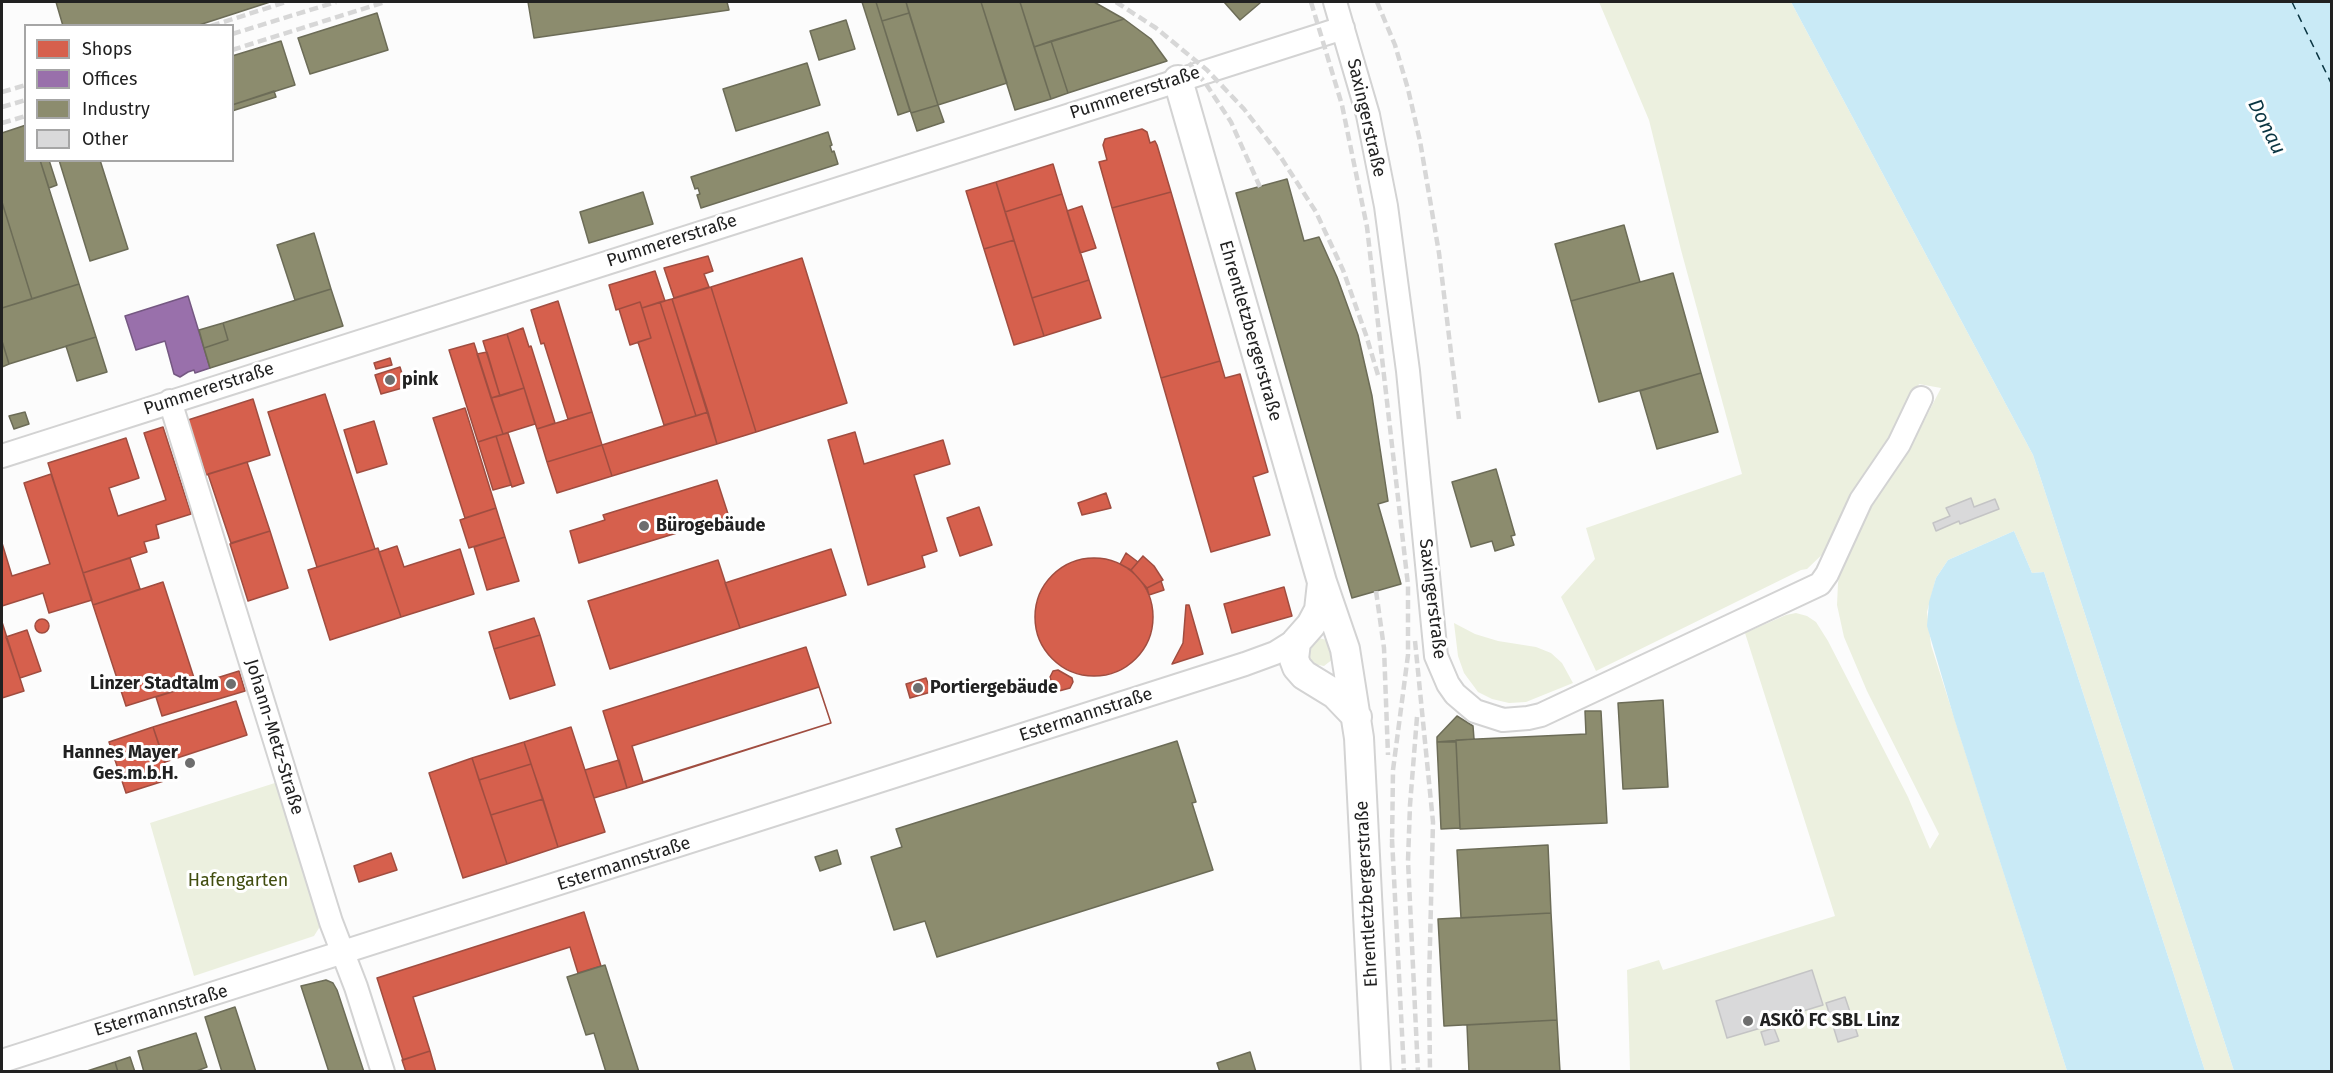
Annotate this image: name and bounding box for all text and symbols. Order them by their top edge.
legend [24,24,234,162]
text: Shops [82,38,132,60]
street label: Saxingerstraße [1342,57,1390,179]
street label: Pummererstraße [1067,62,1203,124]
text: Offices [82,68,137,90]
water label: Donau [2242,95,2290,159]
text: Industry [82,98,150,120]
text: Other [82,128,128,150]
street label: Pummererstraße [604,210,740,272]
street label: Ehrentletzbergerstraße [1214,238,1286,424]
street label: Pummererstraße [141,358,277,420]
place label: pink [402,369,438,391]
marker: pink [383,373,397,387]
place label: Bürogebäude [656,515,766,537]
marker: Bürogebäude [637,519,651,533]
street label: Saxingerstraße [1414,538,1450,660]
street label: Johann-Metz-Straße [240,657,308,817]
place label: Linzer Stadtalm [90,673,219,695]
marker: Linzer Stadtalm [224,677,238,691]
place label: Portiergebäude [930,677,1058,699]
marker: Portiergebäude [911,681,925,695]
street label: Estermannstraße [1017,683,1155,747]
place label: Hannes Mayer Ges.m.b.H. [62,742,178,784]
marker: Hannes Mayer Ges.m.b.H. [183,756,197,770]
street label: Ehrentletzbergerstraße [1351,800,1383,988]
street label: Estermannstraße [555,832,693,896]
park label: Hafengarten [188,870,288,892]
street label: Estermannstraße [92,980,230,1042]
place label: ASKÖ FC SBL Linz [1760,1010,1900,1032]
marker: ASKÖ FC SBL Linz [1741,1014,1755,1028]

